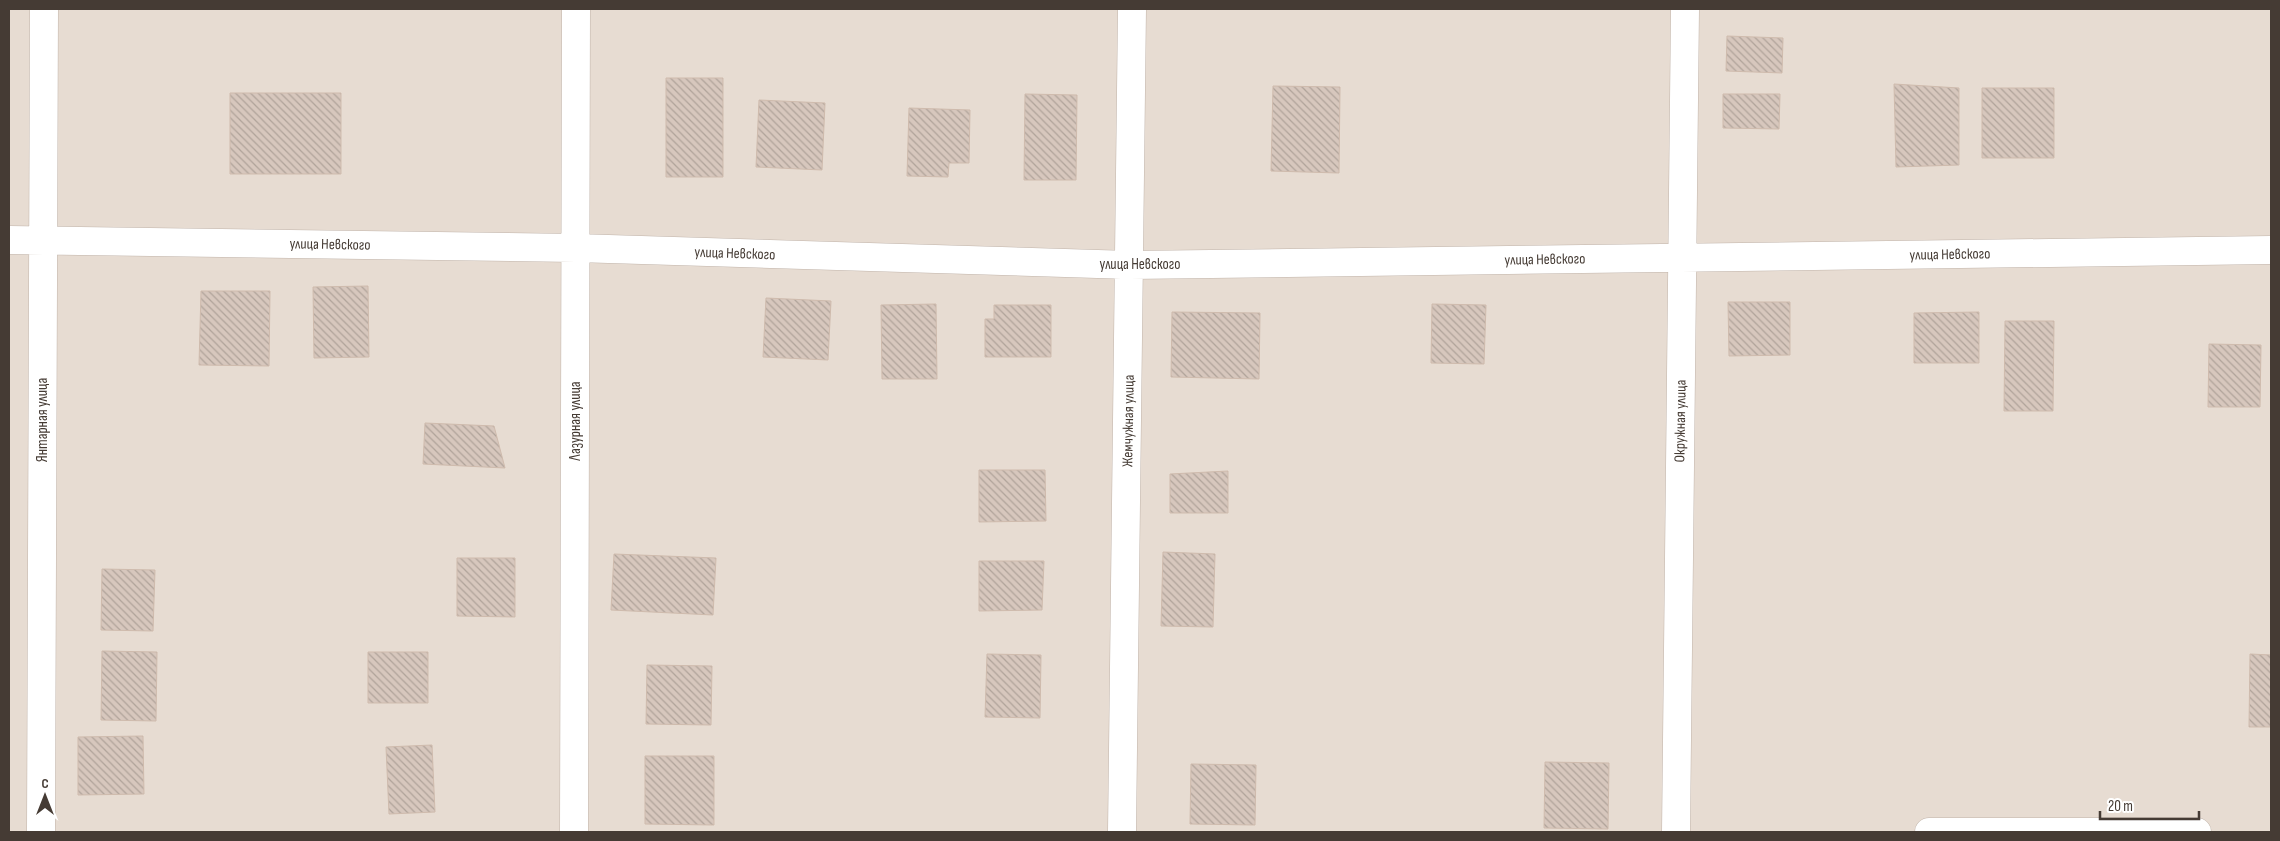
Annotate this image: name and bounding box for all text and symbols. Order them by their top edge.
street label: улица Невского [289,234,371,255]
street label: улица Невского [694,243,776,264]
street label: улица Невского [1909,244,1991,265]
street label: улица Невского [1504,249,1586,270]
street label: улица Невского [1099,255,1181,274]
street label: Жемчужная улица [1118,374,1139,467]
street label: Янтарная улица [33,378,52,462]
street label: Окружная улица [1670,379,1691,462]
street label: Лазурная улица [566,381,585,462]
north arrow [20,771,70,821]
text: С [41,775,49,792]
scale bar [2100,788,2199,820]
text: 20 m [2108,797,2133,816]

